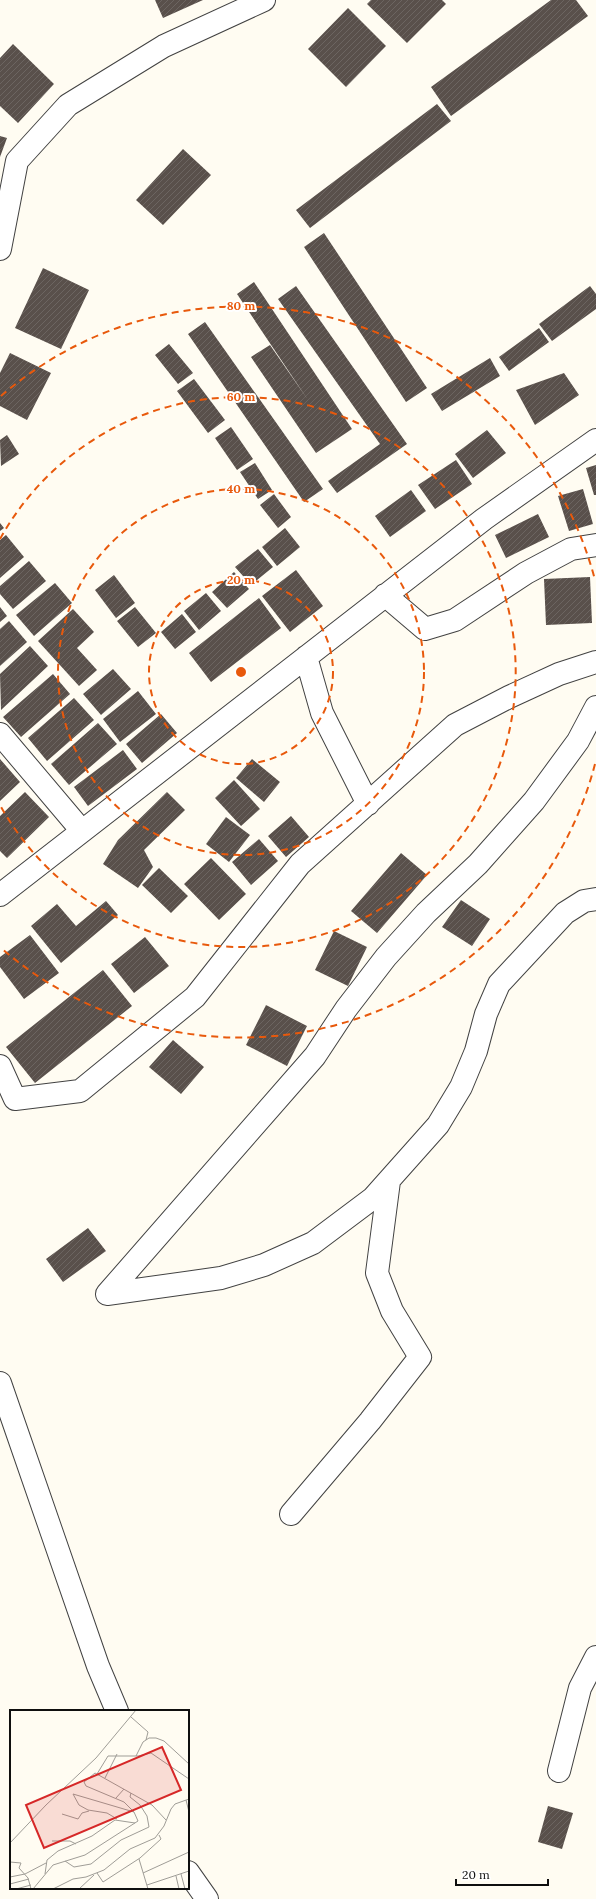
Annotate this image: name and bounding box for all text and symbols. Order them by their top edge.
text: 80 m [227,298,255,313]
text: 60 m [227,389,255,404]
text: 40 m [227,481,255,496]
text: 20 m [227,572,255,587]
centre of rings [234,665,248,679]
inset map [10,1710,189,1889]
scale bar [456,1861,548,1887]
text: 20 m [462,1867,490,1882]

